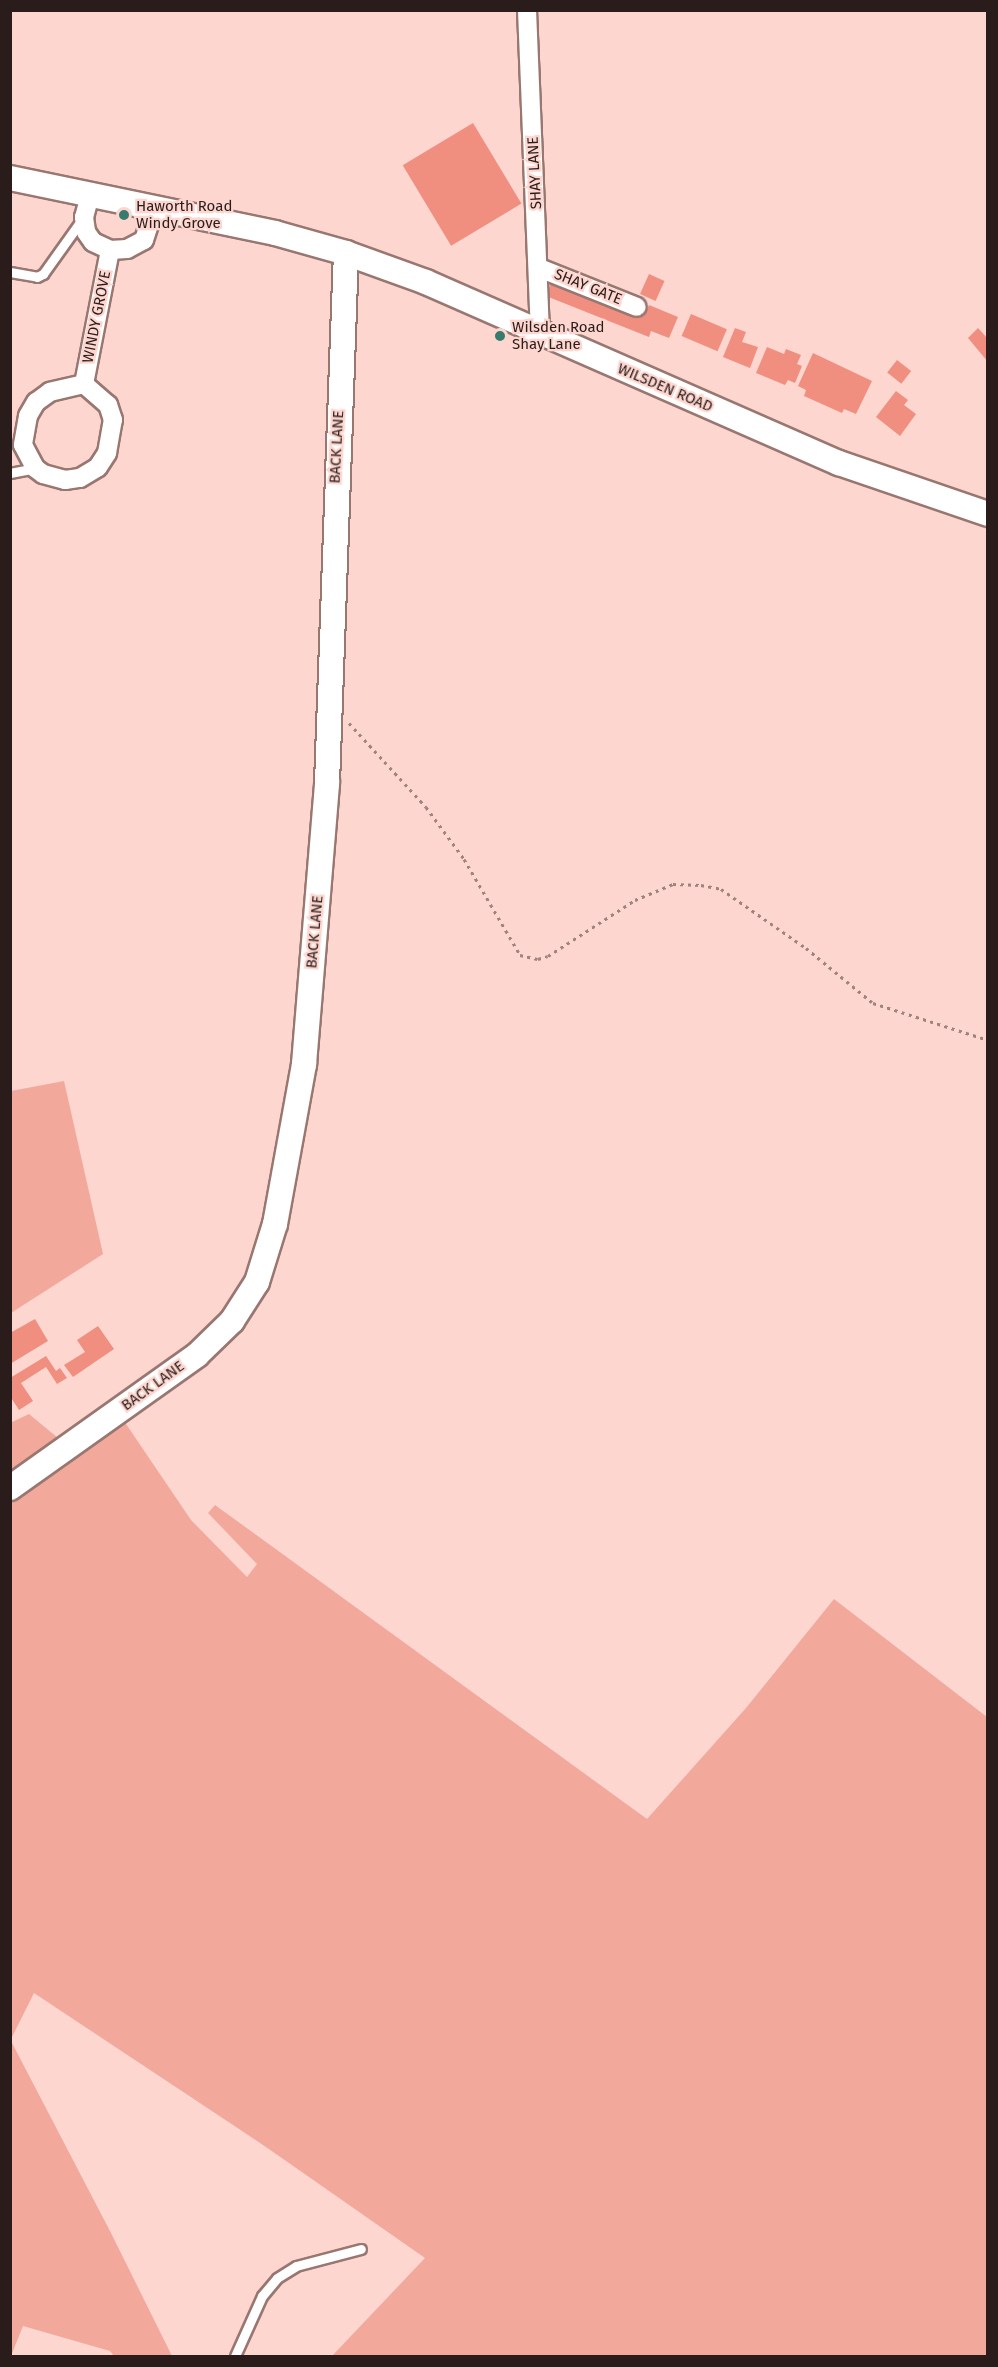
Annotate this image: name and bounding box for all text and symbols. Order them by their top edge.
street label: SHAY LANE [524,136,546,210]
place label: Haworth Road Windy Grove [136,197,232,232]
marker: Haworth Road Windy Grove [117,208,131,222]
street label: SHAY GATE [551,265,625,309]
street label: WINDY GROVE [79,269,115,365]
place label: Wilsden Road Shay Lane [512,318,605,353]
marker: Wilsden Road Shay Lane [493,329,507,343]
street label: WILSDEN ROAD [615,360,715,416]
street label: BACK LANE [326,410,348,484]
street label: BACK LANE [303,895,327,969]
street label: BACK LANE [118,1357,188,1415]

